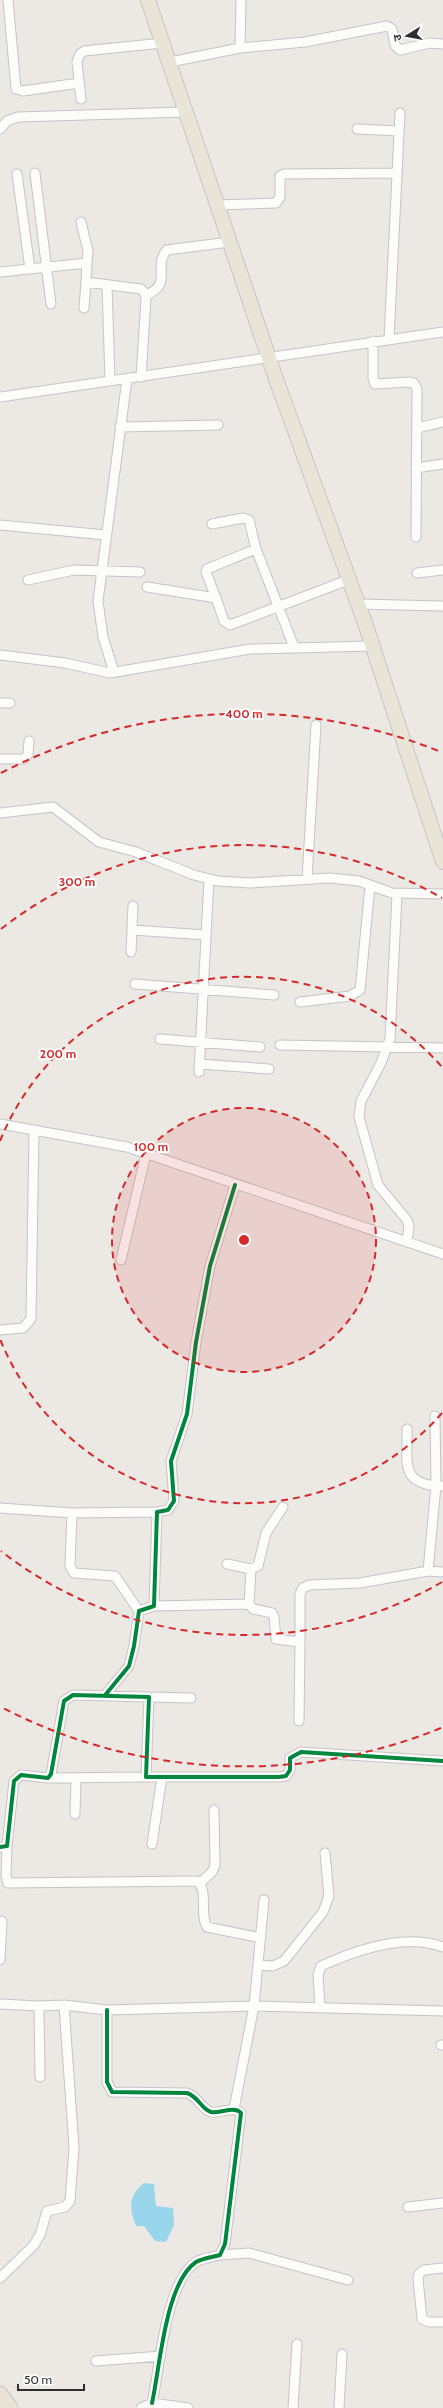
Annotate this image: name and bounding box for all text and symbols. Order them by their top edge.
north arrow [387,16,427,56]
text: उ [390,33,405,42]
text: 400 m [225,706,263,721]
text: 300 m [59,874,95,889]
text: 200 m [40,1046,76,1061]
text: 100 m [134,1139,168,1154]
centre of rings [237,1233,251,1247]
scale bar [18,2366,84,2392]
text: 50 m [24,2372,52,2387]

